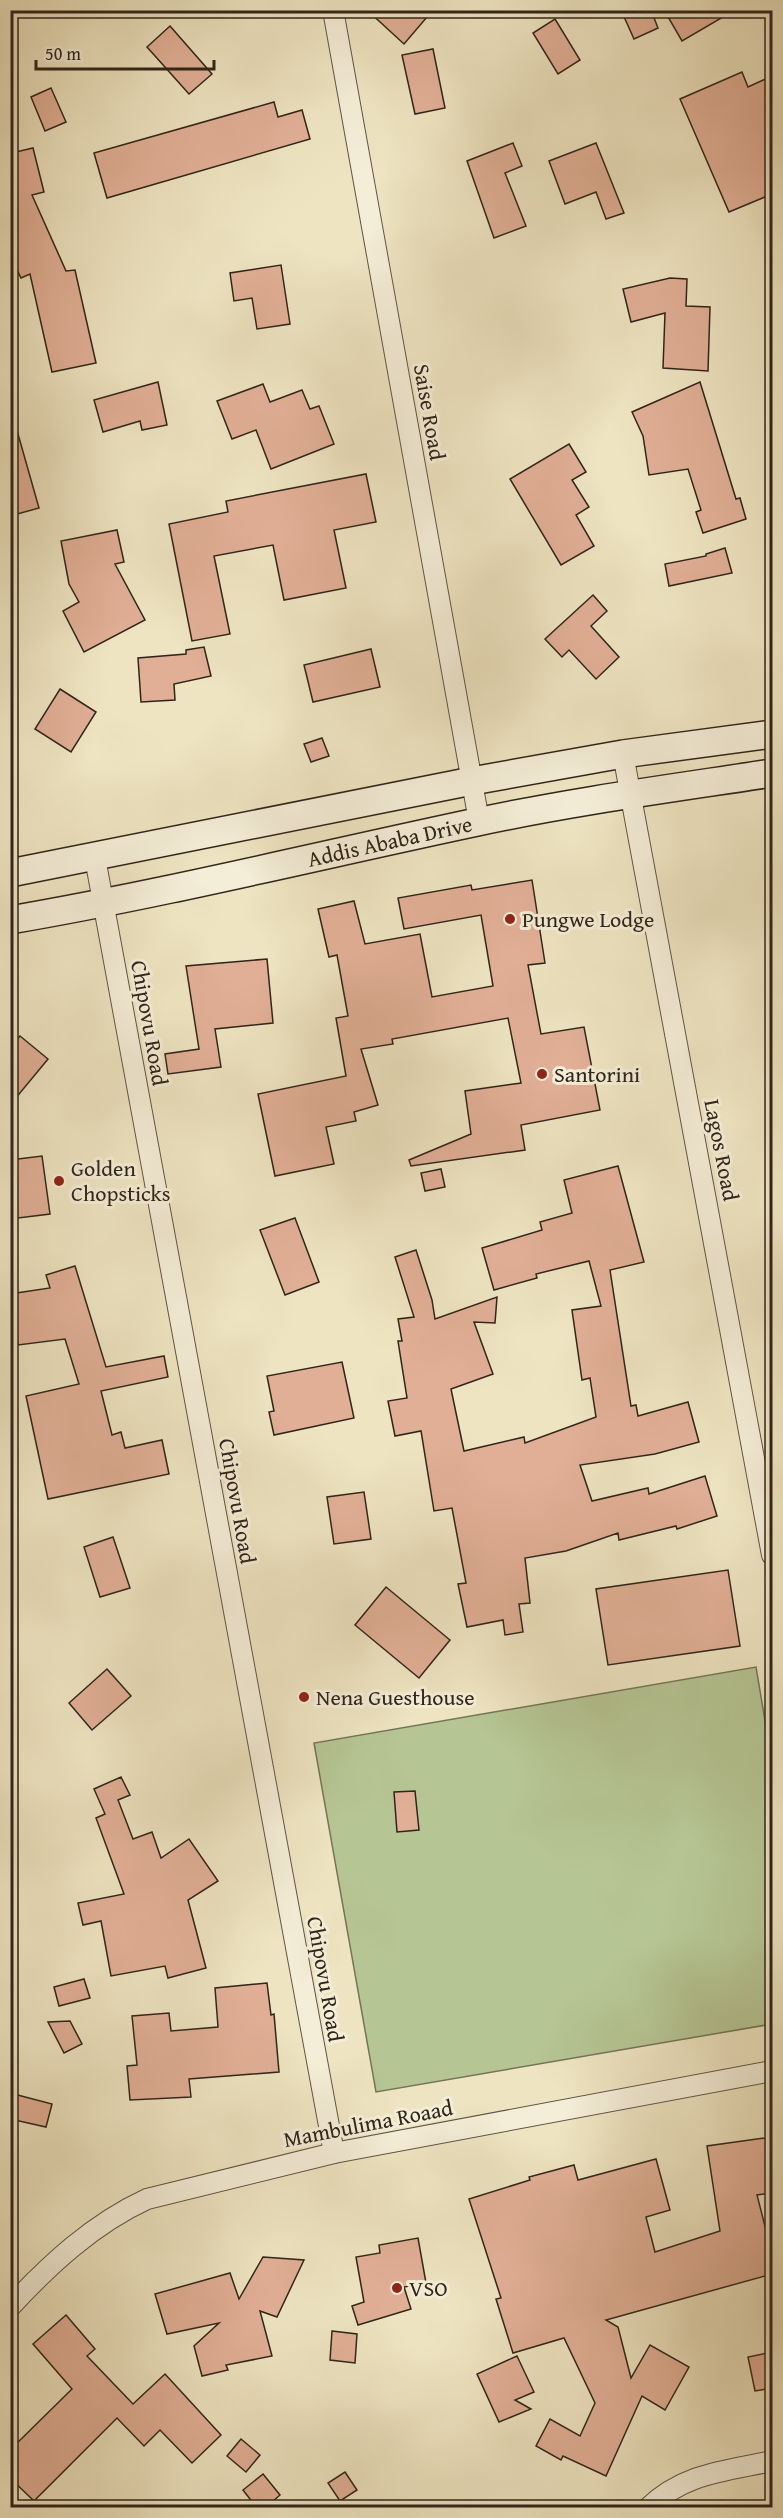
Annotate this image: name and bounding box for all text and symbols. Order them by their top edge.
scale bar [36,33,214,71]
text: 50 m [45,40,81,67]
street label: Saise Road [406,361,454,463]
street label: Addis Ababa Drive [304,807,475,875]
place label: Pungwe Lodge [522,903,654,935]
marker: Pungwe Lodge [503,912,517,926]
street label: Chipovu Road [123,958,177,1089]
place label: Santorini [554,1058,640,1090]
marker: Santorini [535,1067,549,1081]
street label: Lagos Road [696,1096,748,1204]
place label: Golden Chopsticks [71,1152,170,1209]
marker: Golden Chopsticks [52,1174,66,1188]
street label: Chipovu Road [211,1436,265,1567]
place label: Nena Guesthouse [316,1681,475,1713]
marker: Nena Guesthouse [297,1690,311,1704]
street label: Chipovu Road [299,1914,353,2045]
street label: Mambulima Roaad [281,2091,456,2155]
place label: VSO [409,2272,448,2304]
marker: VSO [390,2281,404,2295]

